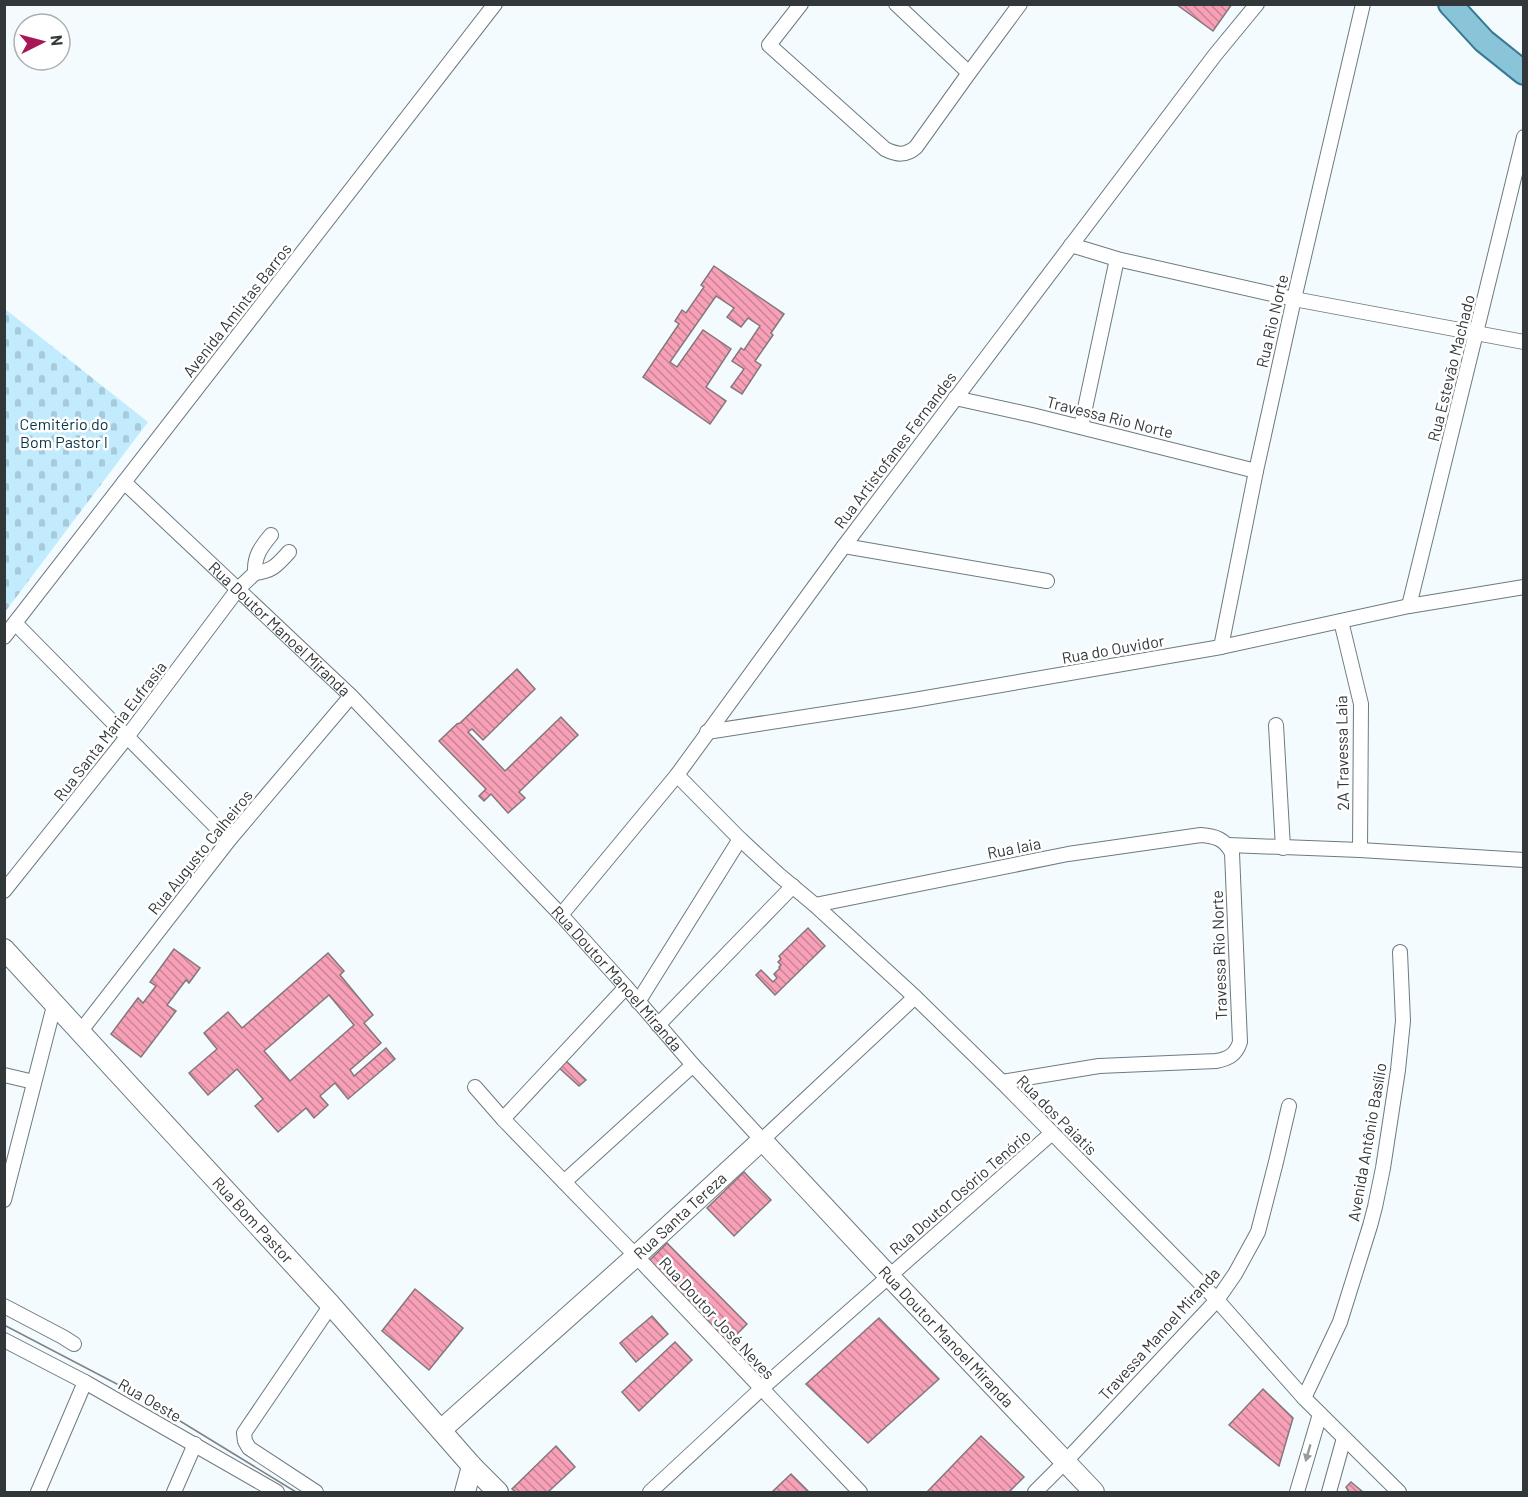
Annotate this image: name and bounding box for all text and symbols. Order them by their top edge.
north arrow [12,12,72,72]
text: N [47,34,67,47]
street label: Avenida Amintas Barros [178,239,295,380]
street label: Rua Rio Norte [1252,272,1291,369]
street label: Rua Estevão Machado [1423,293,1478,443]
street label: Rua Artistofanes Fernandes [829,367,960,532]
street label: Travessa Rio Norte [1045,392,1175,441]
park label: Cemitério do Bom Pastor I [20,414,108,451]
street label: Rua Doutor Manoel Miranda [205,557,355,700]
street label: Rua do Ouvidor [1060,630,1166,667]
street label: Rua Santa Maria Eufrasia [49,657,170,804]
street label: 2A Travessa Laia [1331,695,1352,811]
street label: Rua Augusto Calheiros [143,785,256,918]
street label: Rua Iaia [985,833,1042,862]
street label: Travessa Rio Norte [1207,890,1230,1020]
street label: Rua Doutor Manoel Miranda [548,901,687,1055]
street label: Avenida Antônio Basílio [1343,1061,1390,1223]
street label: Rua dos Paiatis [1013,1071,1101,1159]
street label: Rua Doutor Osório Tenório [885,1125,1034,1258]
street label: Rua Santa Tereza [629,1168,730,1263]
street label: Rua Bom Pastor [209,1173,298,1267]
street label: Rua Doutor José Neves [656,1253,779,1383]
street label: Rua Doutor Manoel Miranda [875,1262,1018,1411]
street label: Travessa Manoel Miranda [1094,1264,1223,1404]
street label: Rua Oeste [115,1374,185,1425]
one-way arrow [1303,1444,1312,1462]

